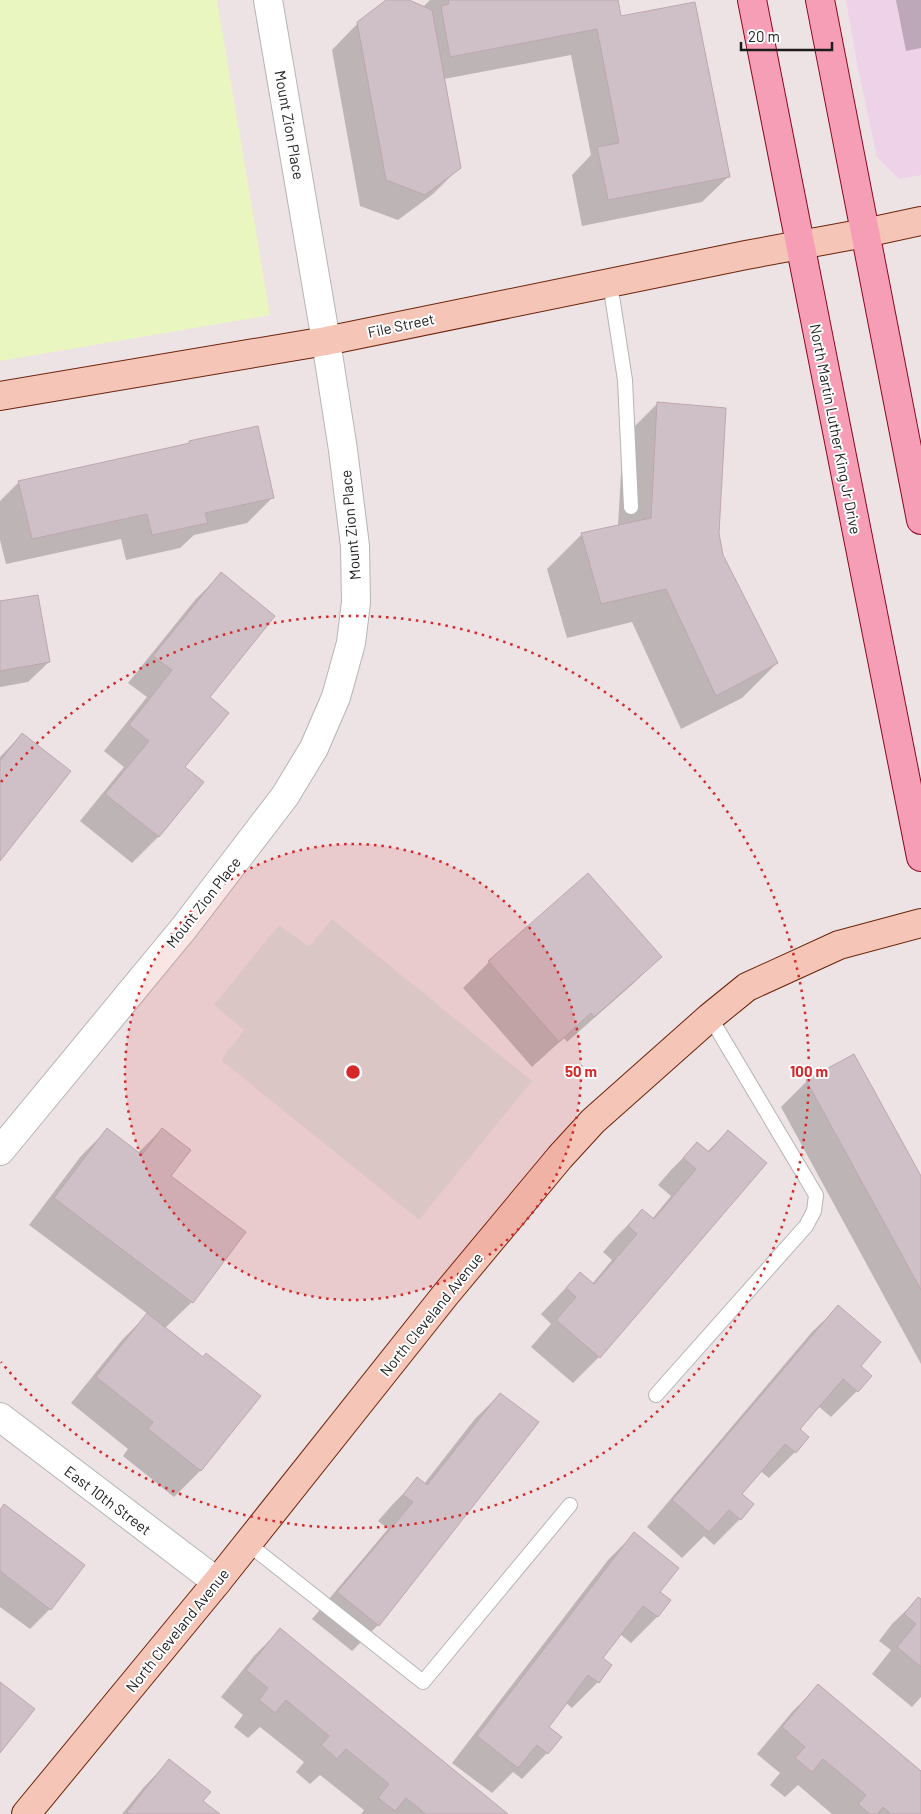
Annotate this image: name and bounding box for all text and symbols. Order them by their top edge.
scale bar [741,20,832,52]
text: 20 m [748,27,780,45]
street label: Mount Zion Place [272,69,308,181]
street label: File Street [366,309,436,341]
street label: North Martin Luther King Jr Drive [807,322,865,536]
street label: Mount Zion Place [336,469,364,581]
street label: Mount Zion Place [162,853,244,951]
text: 50 m [565,1062,597,1080]
text: 100 m [790,1062,828,1080]
centre of rings [344,1063,362,1081]
street label: North Cleveland Avenue [376,1249,486,1379]
street label: East 10th Street [61,1462,155,1538]
street label: North Cleveland Avenue [122,1565,232,1695]

